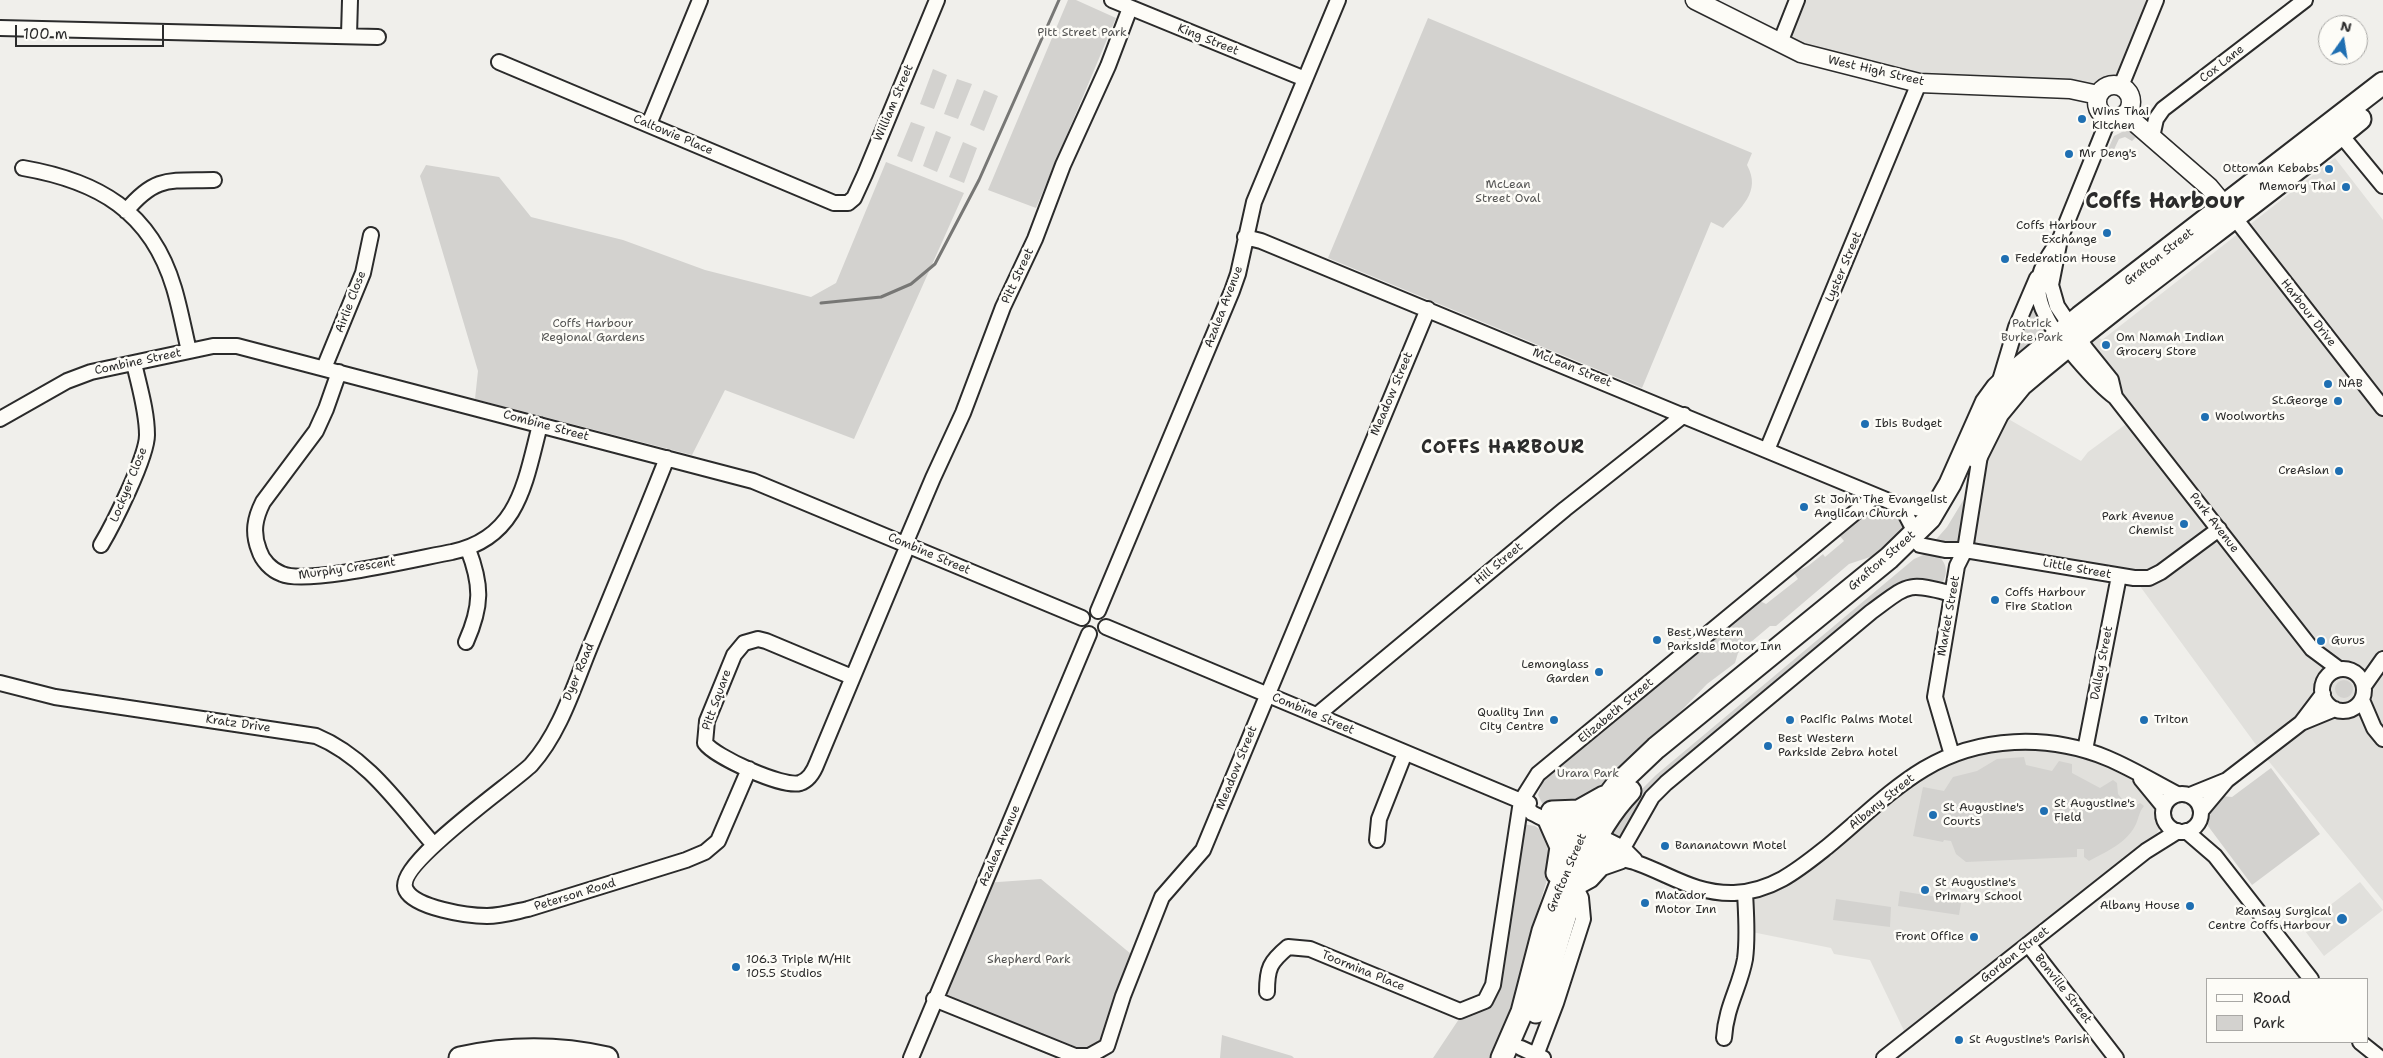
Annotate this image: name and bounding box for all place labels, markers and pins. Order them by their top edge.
place label: Wins Thai Kitchen [2092,105,2149,133]
marker: Wins Thai Kitchen [2076,113,2088,125]
place label: Mr Deng's [2079,147,2137,161]
marker: Mr Deng's [2063,148,2075,160]
place label: Ottoman Kebabs [2223,162,2319,176]
marker: Ottoman Kebabs [2323,163,2335,175]
place label: Memory Thai [2259,180,2336,194]
marker: Memory Thai [2340,181,2352,193]
place label: Coffs Harbour Exchange [2016,219,2097,247]
marker: Coffs Harbour Exchange [2101,227,2113,239]
place label: Federation House [2015,252,2116,266]
marker: Federation House [1999,253,2011,265]
place label: Om Namah Indian Grocery Store [2116,331,2224,359]
marker: Om Namah Indian Grocery Store [2100,339,2112,351]
place label: NAB [2338,377,2363,391]
marker: NAB [2322,378,2334,390]
place label: St.George [2272,394,2328,408]
marker: St.George [2332,395,2344,407]
place label: Woolworths [2215,410,2285,424]
marker: Woolworths [2199,411,2211,423]
place label: Ibis Budget [1875,417,1942,431]
marker: Ibis Budget [1859,418,1871,430]
place label: CreAsian [2278,464,2329,478]
marker: CreAsian [2333,465,2345,477]
place label: St John The Evangelist Anglican Church [1814,493,1948,521]
marker: St John The Evangelist Anglican Church [1798,501,1810,513]
place label: Park Avenue Chemist [2102,510,2174,538]
marker: Park Avenue Chemist [2178,518,2190,530]
place label: Coffs Harbour Fire Station [2005,586,2086,614]
marker: Coffs Harbour Fire Station [1989,594,2001,606]
place label: Best Western Parkside Motor Inn [1667,626,1781,654]
marker: Best Western Parkside Motor Inn [1651,634,1663,646]
place label: Gurus [2331,634,2365,648]
marker: Gurus [2315,635,2327,647]
place label: Lemonglass Garden [1521,658,1589,686]
marker: Lemonglass Garden [1593,666,1605,678]
place label: Quality Inn City Centre [1477,706,1544,734]
place label: Pacific Palms Motel [1800,713,1912,727]
place label: Triton [2154,713,2188,727]
marker: Quality Inn City Centre [1548,714,1560,726]
marker: Pacific Palms Motel [1784,714,1796,726]
marker: Triton [2138,714,2150,726]
place label: Best Western Parkside Zebra hotel [1778,732,1898,760]
marker: Best Western Parkside Zebra hotel [1762,740,1774,752]
place label: St Augustine's Field [2054,797,2135,825]
place label: St Augustine's Courts [1943,801,2024,829]
marker: St Augustine's Field [2038,805,2050,817]
marker: St Augustine's Courts [1927,809,1939,821]
place label: Bananatown Motel [1675,839,1786,853]
marker: Bananatown Motel [1659,840,1671,852]
place label: St Augustine's Primary School [1935,876,2022,904]
marker: St Augustine's Primary School [1919,884,1931,896]
place label: Matador Motor Inn [1655,889,1716,917]
marker: Matador Motor Inn [1639,897,1651,909]
place label: Albany House [2100,899,2180,913]
marker: Albany House [2184,900,2196,912]
place label: Ramsay Surgical Centre Coffs Harbour [2208,905,2331,933]
marker: Ramsay Surgical Centre Coffs Harbour [2335,912,2349,926]
place label: Front Office [1895,930,1964,944]
marker: Front Office [1968,931,1980,943]
place label: 106.3 Triple M/Hit 105.5 Studios [746,953,851,981]
marker: 106.3 Triple M/Hit 105.5 Studios [730,961,742,973]
place label: St Augustine's Parish [1969,1033,2090,1047]
marker: St Augustine's Parish [1953,1034,1965,1046]

